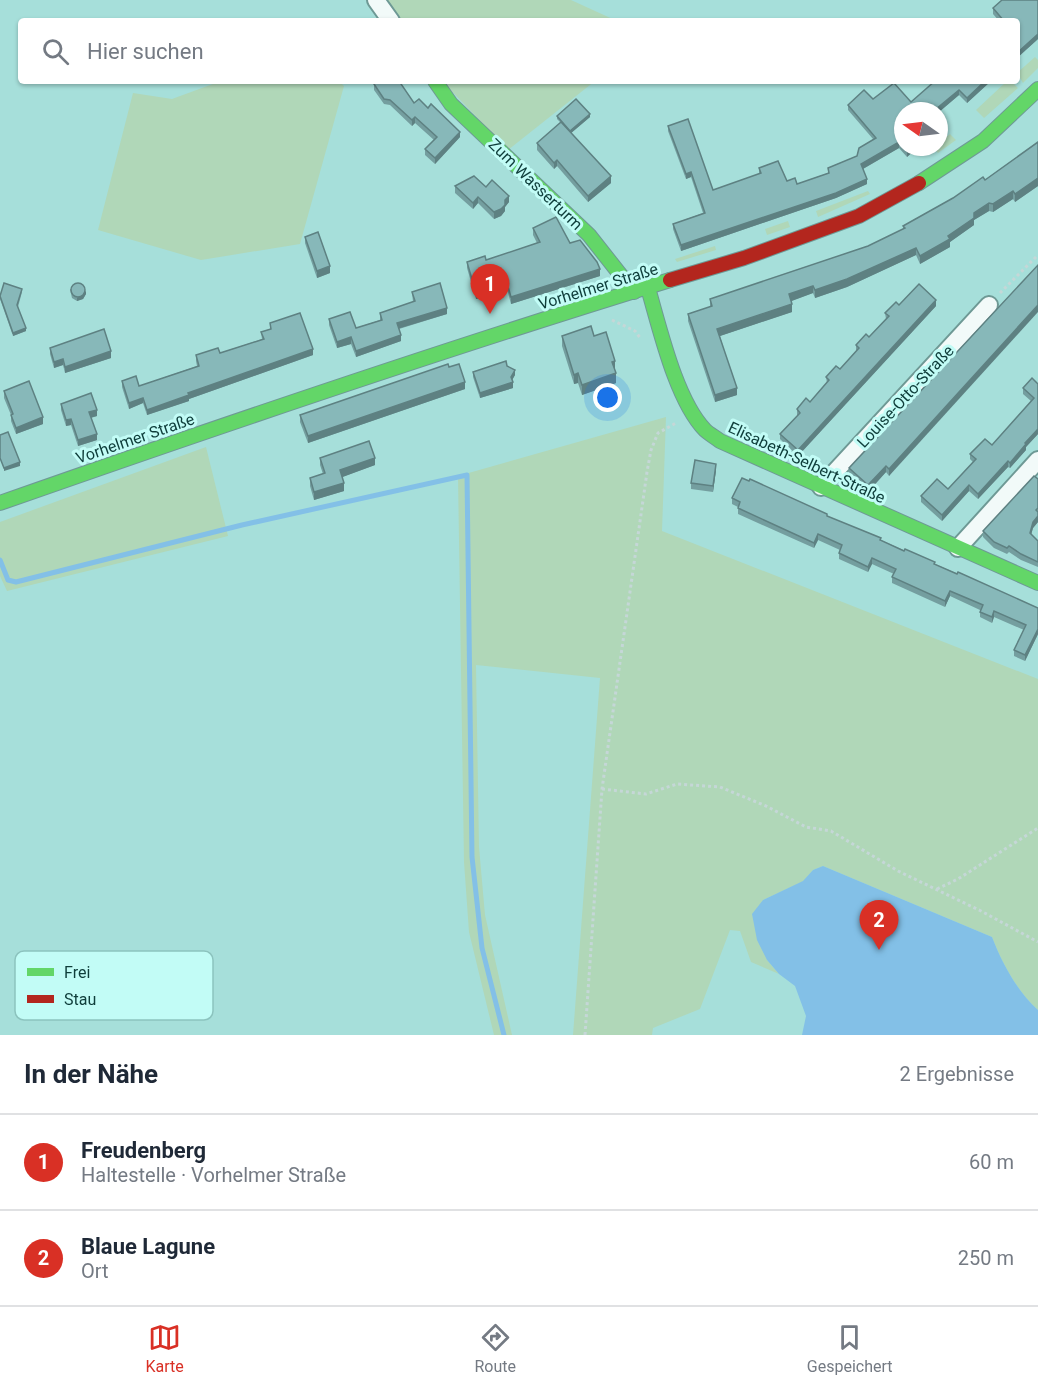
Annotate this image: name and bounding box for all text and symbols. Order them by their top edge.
search box [18,18,1020,84]
icon: search [39,35,72,68]
text: Hier suchen [87,39,204,64]
north arrow [894,102,948,156]
street label: Zum Wasserturm [485,135,587,234]
street label: Vorhelmer Straße [536,259,660,314]
pin: 1 [470,264,510,314]
street label: Louise-Otto-Straße [853,341,958,451]
your location [593,383,622,412]
street label: Vorhelmer Straße [73,409,197,468]
street label: Elisabeth-Selbert-Straße [725,418,888,507]
pin: 2 [860,900,898,950]
legend [15,951,213,1020]
text: Frei [64,963,90,982]
text: Stau [64,990,96,1009]
text: In der Nähe [24,1059,158,1089]
text: 2 Ergebnisse [900,1062,1014,1086]
text: Freudenberg [81,1138,206,1163]
text: 1 [38,1150,49,1174]
text: 60 m [969,1150,1014,1174]
text: Haltestelle · Vorhelmer Straße [81,1163,346,1187]
text: Blaue Lagune [81,1234,215,1259]
text: 2 [38,1246,49,1270]
text: 250 m [958,1246,1014,1270]
text: Ort [81,1259,109,1283]
tab: Karte [145,1321,184,1376]
tab: Route [475,1321,516,1376]
tab: Gespeichert [807,1321,893,1376]

